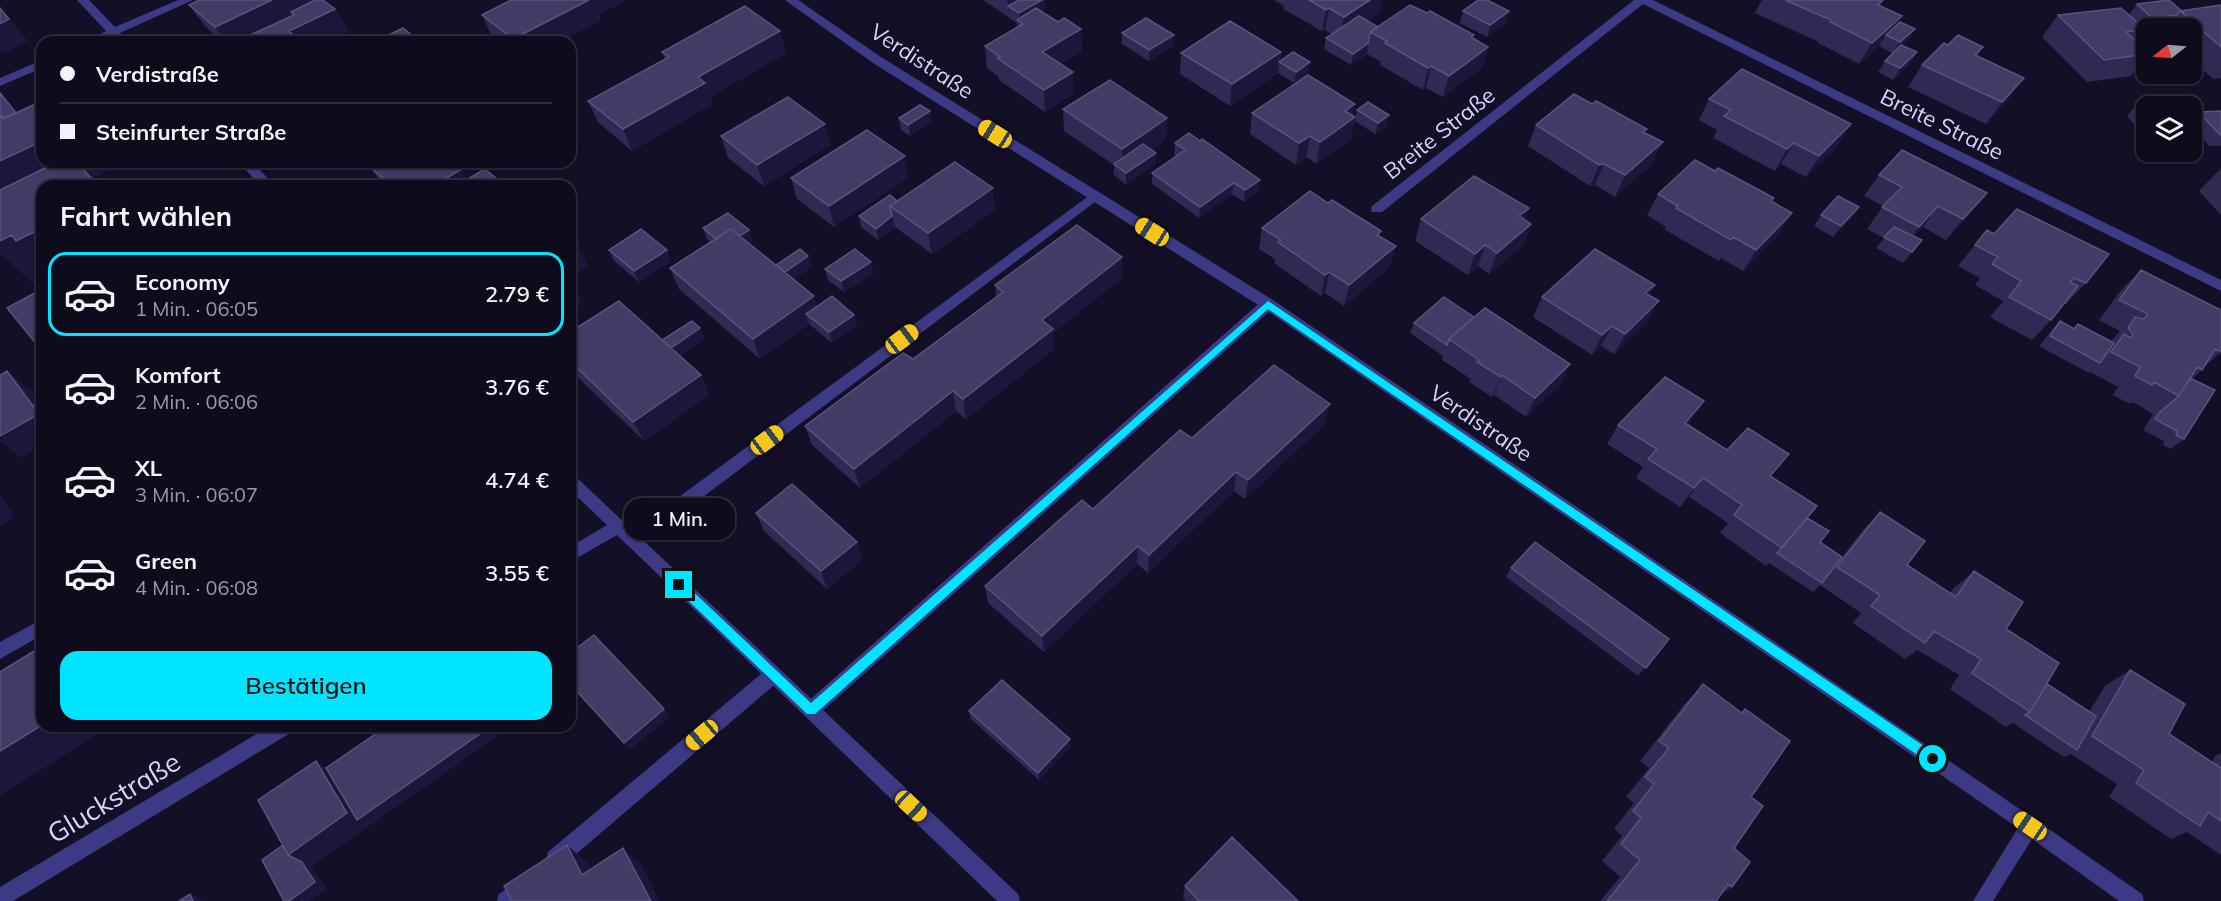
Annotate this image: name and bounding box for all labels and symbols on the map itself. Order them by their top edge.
street label: Verdistraße [865,17,979,105]
north arrow [2136,18,2202,84]
street label: Breite Straße [1378,81,1500,185]
street label: Breite Straße [1876,82,2008,166]
car [975,117,1015,151]
car [1132,215,1172,249]
car [882,321,922,357]
street label: Verdistraße [1424,378,1538,468]
car [747,422,787,458]
callout: 1 Min. [624,498,734,540]
route end [665,571,692,598]
car [682,717,722,753]
street label: Gluckstraße [41,744,186,850]
route start [1919,745,1946,772]
car [892,787,930,825]
car [2010,808,2050,844]

